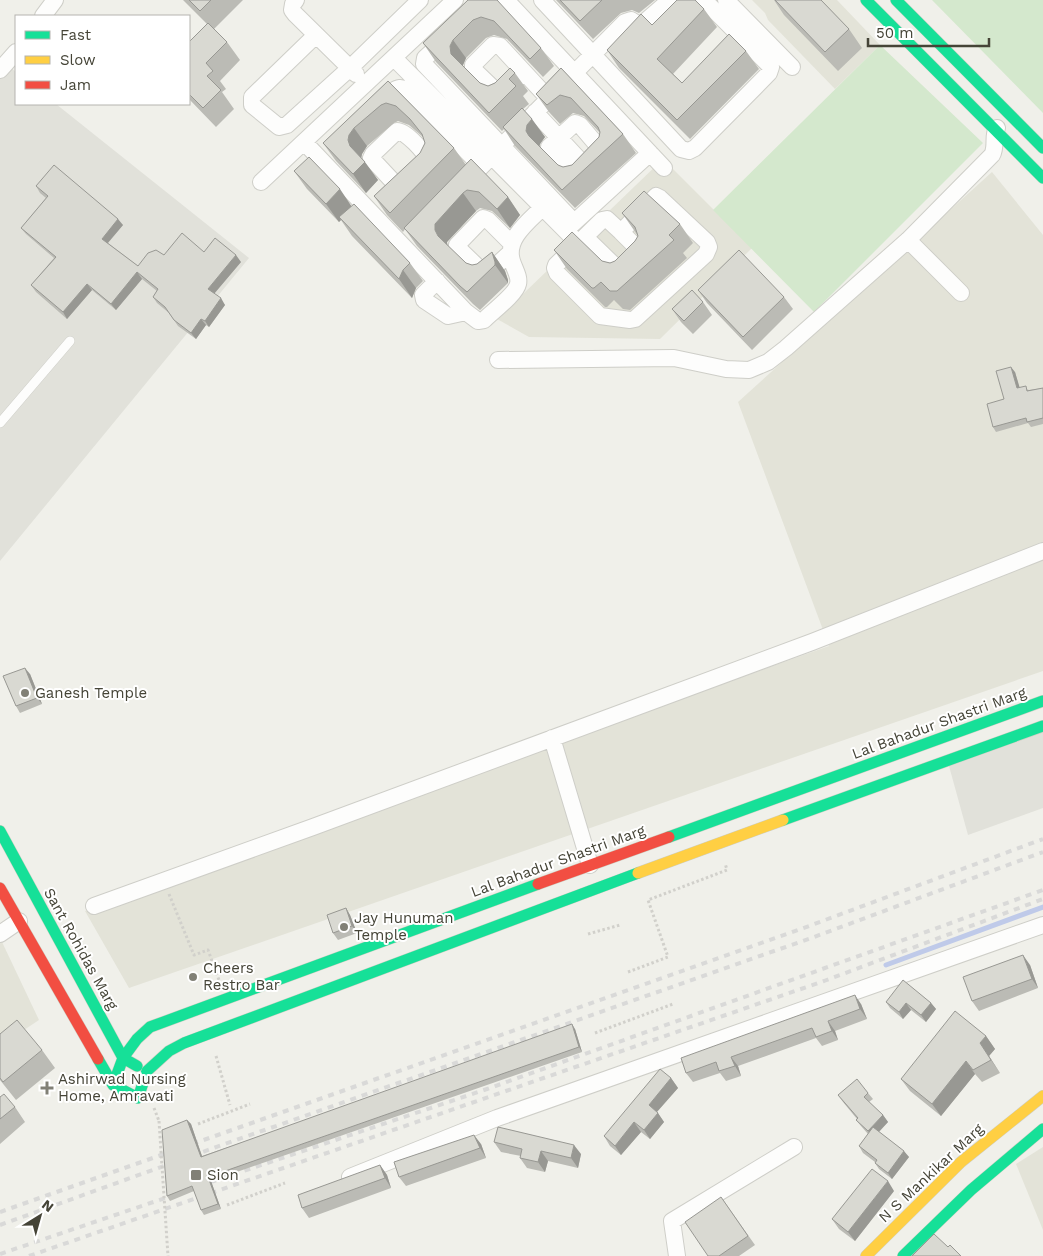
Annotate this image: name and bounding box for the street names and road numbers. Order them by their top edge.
street label: Lal Bahadur Shastri Marg [849,683,1029,763]
street label: Lal Bahadur Shastri Marg [468,821,648,901]
street label: Sant Rohidas Marg [40,885,122,1013]
street label: N S Mankikar Marg [875,1120,987,1226]

